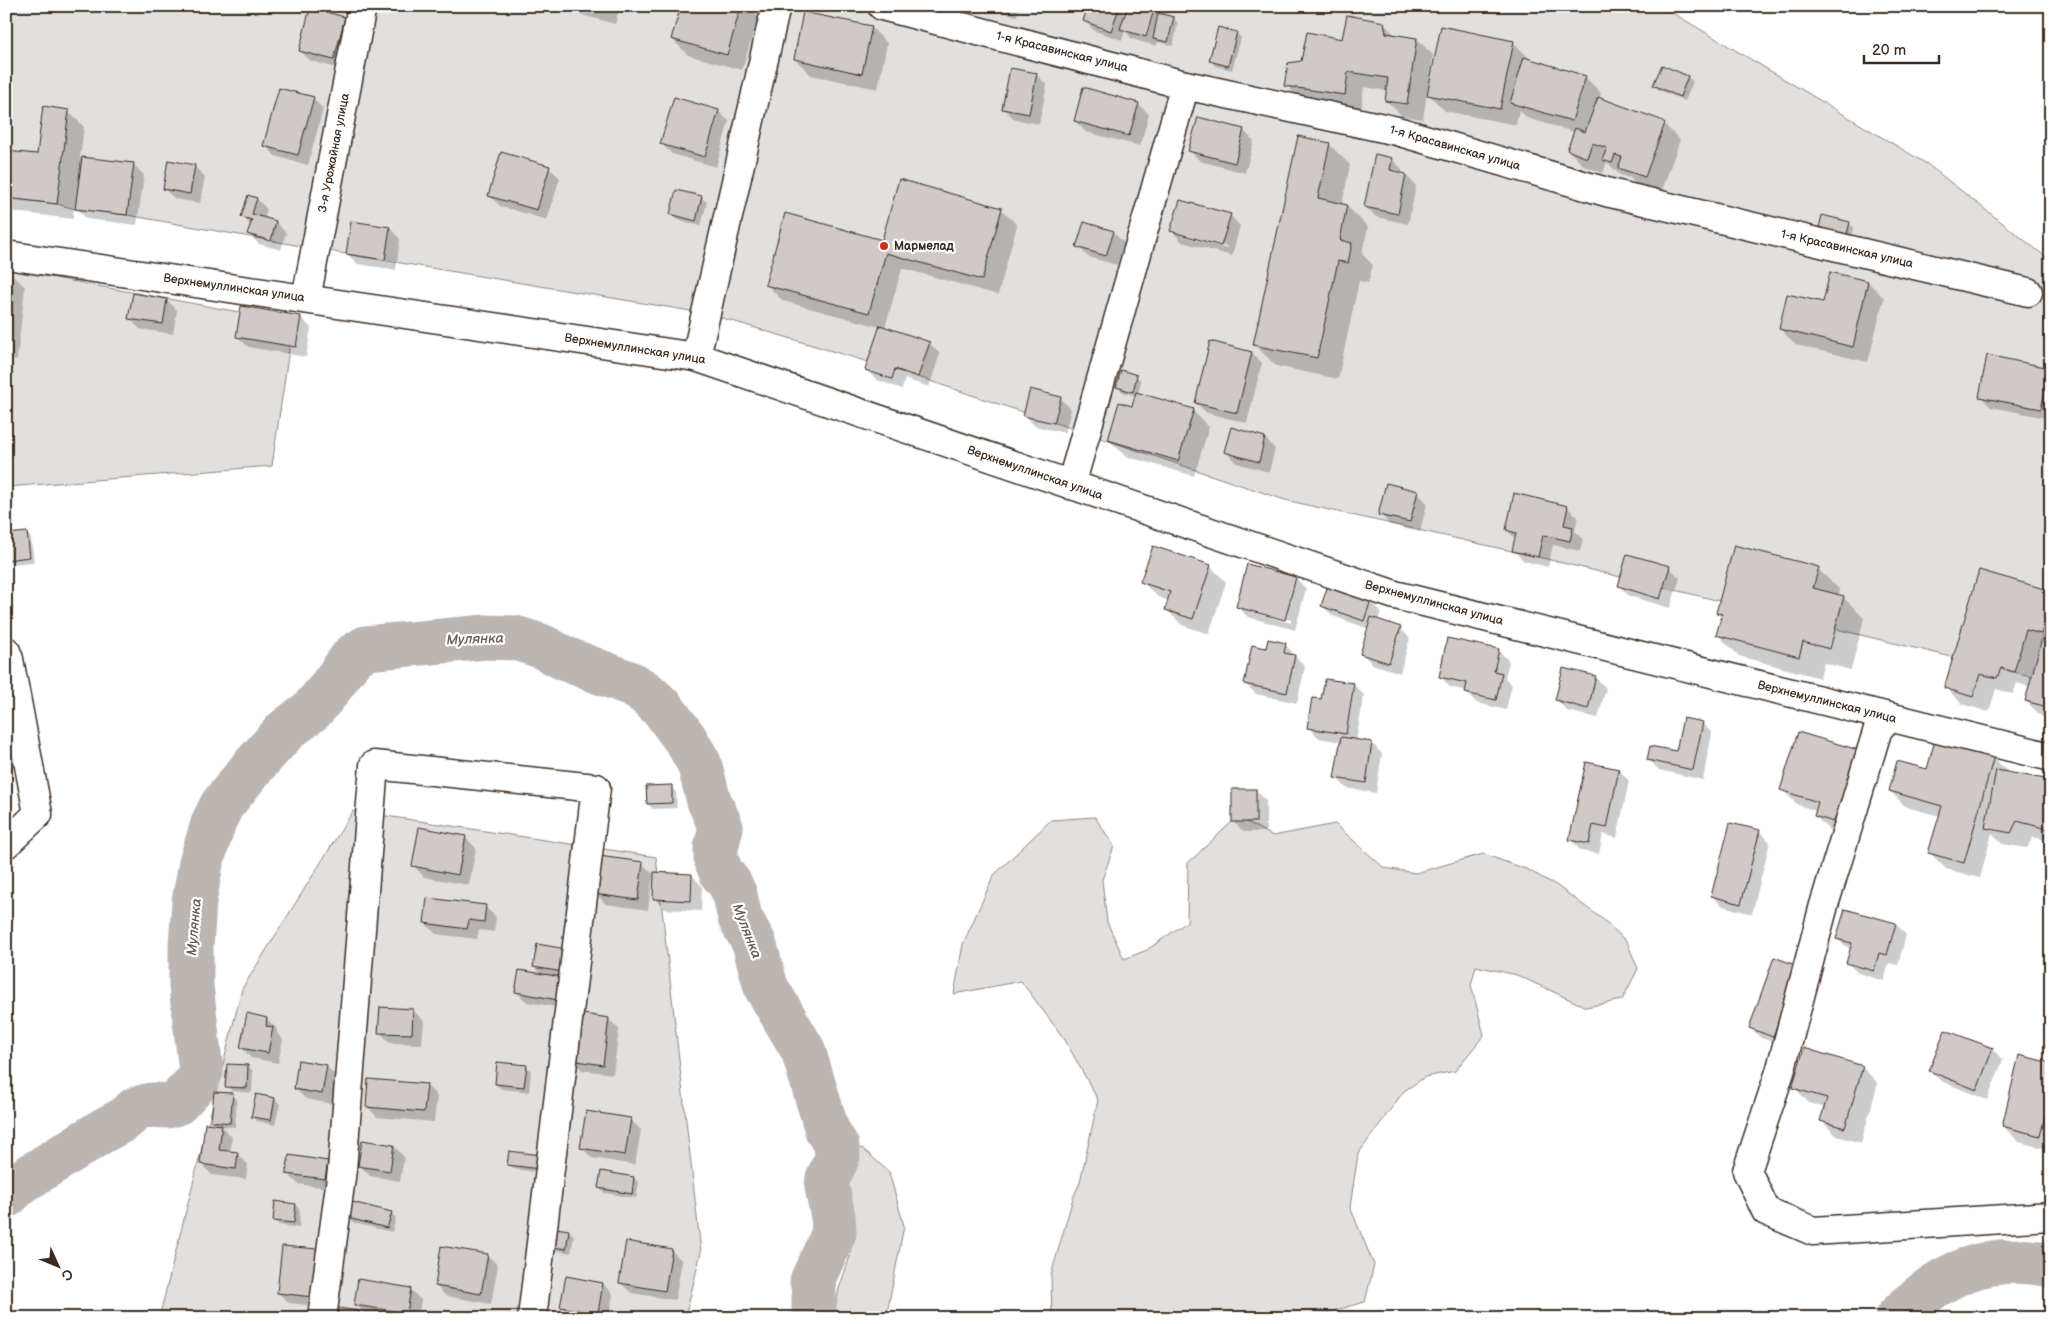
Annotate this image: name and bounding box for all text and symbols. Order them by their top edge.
street label: 1-я Красавинская улица [994,28,1130,76]
scale bar [1864,32,1940,64]
text: 20 m [1872,41,1906,60]
street label: 3-я Урожайная улица [315,92,353,214]
street label: 1-я Красавинская улица [1388,122,1522,174]
street label: 1-я Красавинская улица [1779,226,1915,272]
place label: Мармелад [894,239,955,254]
marker: Мармелад [878,240,890,252]
street label: Верхнемуллинская улица [162,271,306,305]
street label: Верхнемуллинская улица [563,330,707,368]
street label: Верхнемуллинская улица [965,443,1105,503]
street label: Верхнемуллинская улица [1363,577,1505,629]
water label: Мулянка [446,630,504,648]
street label: Верхнемуллинская улица [1756,677,1898,727]
water label: Мулянка [183,898,205,956]
water label: Мулянка [729,901,765,961]
north arrow [32,1242,82,1292]
text: С [57,1265,76,1284]

